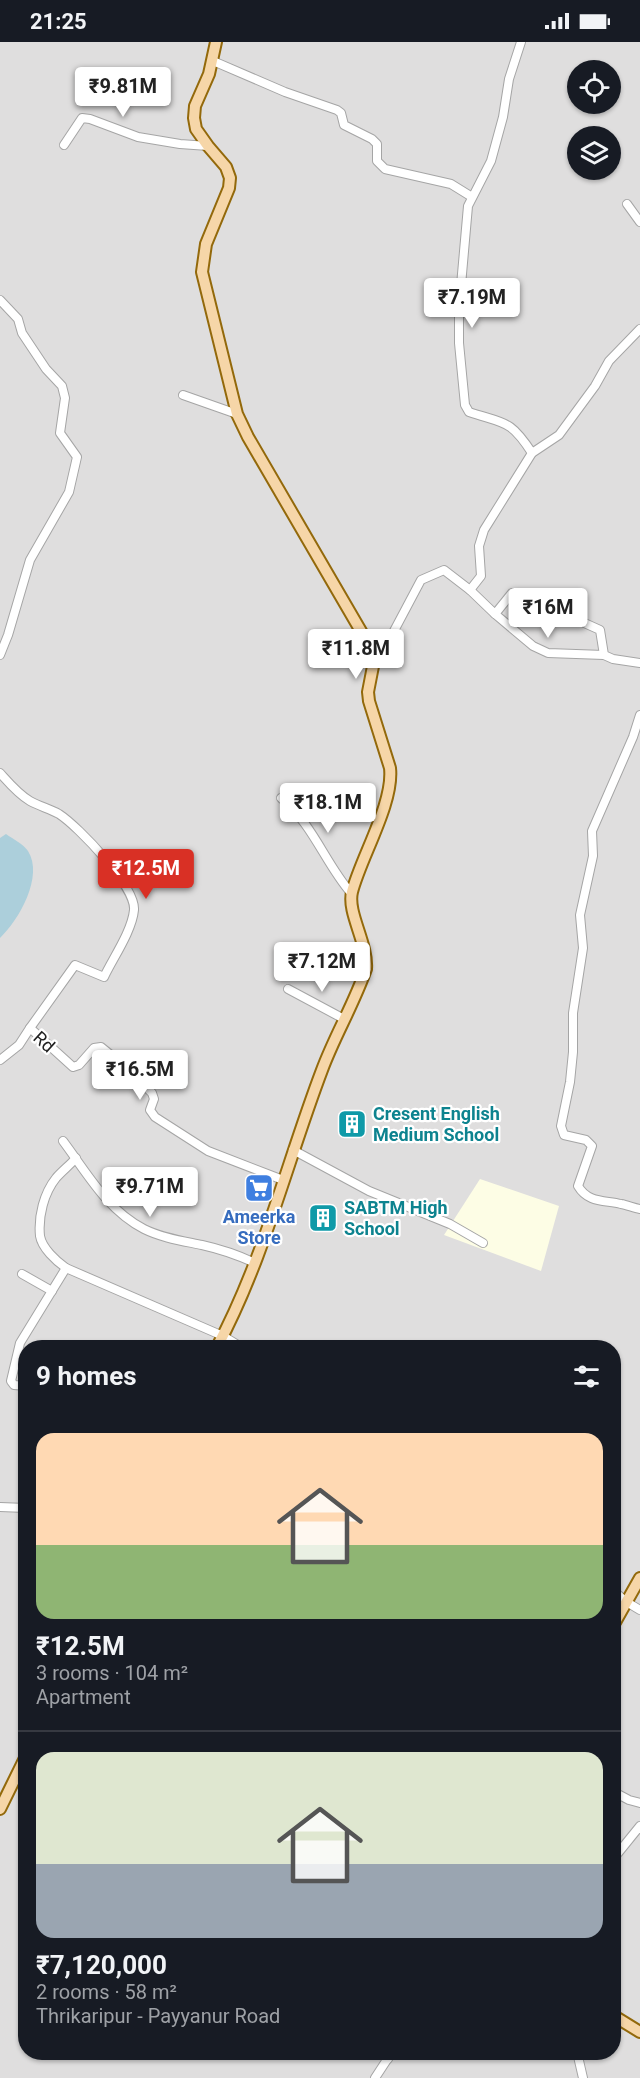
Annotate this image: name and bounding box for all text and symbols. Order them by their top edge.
text: 21:25 [30,9,87,34]
map controls [567,60,621,180]
button: locate [567,60,621,114]
pin: ₹9.81M [74,67,172,118]
text: ₹9.81M [89,74,157,98]
button: layers [567,126,621,180]
pin: ₹7.19M [423,278,521,329]
text: ₹7.19M [438,285,506,309]
pin: ₹16M [512,588,584,639]
text: ₹16M [523,595,573,619]
pin: ₹11.8M [307,629,405,680]
text: ₹11.8M [322,636,390,660]
pin: ₹18.1M [279,783,377,834]
text: ₹18.1M [294,790,362,814]
pin: ₹12.5M [97,849,195,900]
text: ₹12.5M [112,856,180,880]
pin: ₹7.12M [273,942,371,993]
text: ₹7.12M [288,949,356,973]
street label: Rd [29,1027,59,1057]
pin: ₹16.5M [91,1050,189,1101]
text: ₹16.5M [106,1057,174,1081]
place label: Cresent English Medium School [373,1103,500,1145]
building icon: Cresent English Medium School [336,1108,368,1140]
pin: ₹9.71M [101,1167,199,1218]
supermarket icon: Ameerka Store [243,1172,275,1204]
text: ₹9.71M [116,1174,184,1198]
place label: SABTM High School [344,1197,448,1239]
building icon: SABTM High School [307,1202,339,1234]
place label: Ameerka Store [223,1206,296,1248]
icon: filters [570,1360,603,1393]
text: 9 homes [36,1361,137,1391]
icon: home [266,1472,374,1580]
text: ₹12.5M [36,1631,125,1661]
text: 3 rooms · 104 m² [36,1661,188,1685]
text: Apartment [36,1685,131,1709]
icon: home [266,1791,374,1899]
text: ₹7,120,000 [36,1950,167,1980]
text: 2 rooms · 58 m² [36,1980,177,2004]
text: Thrikaripur - Payyanur Road [36,2004,280,2028]

